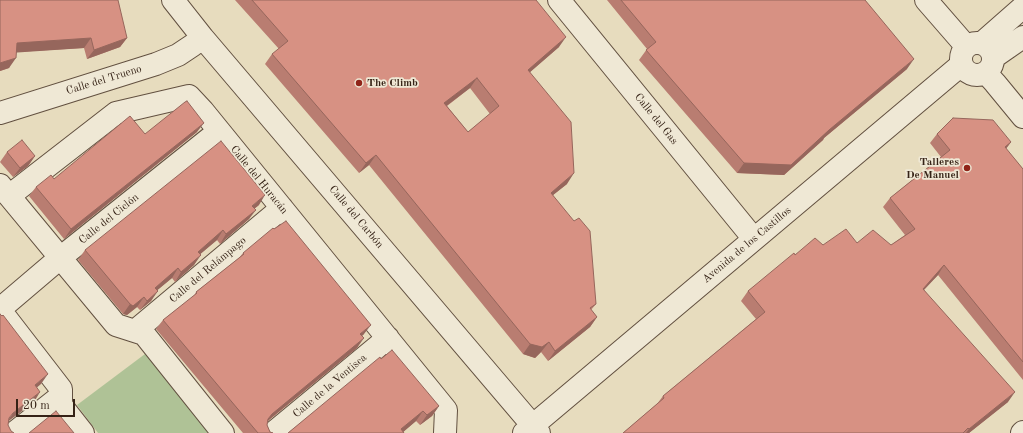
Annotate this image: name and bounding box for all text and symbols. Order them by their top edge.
street label: Calle del Trueno [65,62,143,98]
place label: The Climb [367,76,418,90]
marker: The Climb [354,78,364,88]
street label: Calle del Gas [631,91,681,147]
street label: Calle del Huracán [227,143,291,217]
place label: Talleres De Manuel [906,155,959,181]
marker: Talleres De Manuel [962,163,972,173]
street label: Calle del Carbón [326,183,386,251]
street label: Calle del Ciclón [76,191,142,247]
street label: Avenida de los Castillos [700,204,794,286]
street label: Calle del Relámpago [167,234,249,306]
street label: Calle de la Ventisca [290,351,370,421]
scale bar [18,391,77,417]
text: 20 m [23,400,50,412]

